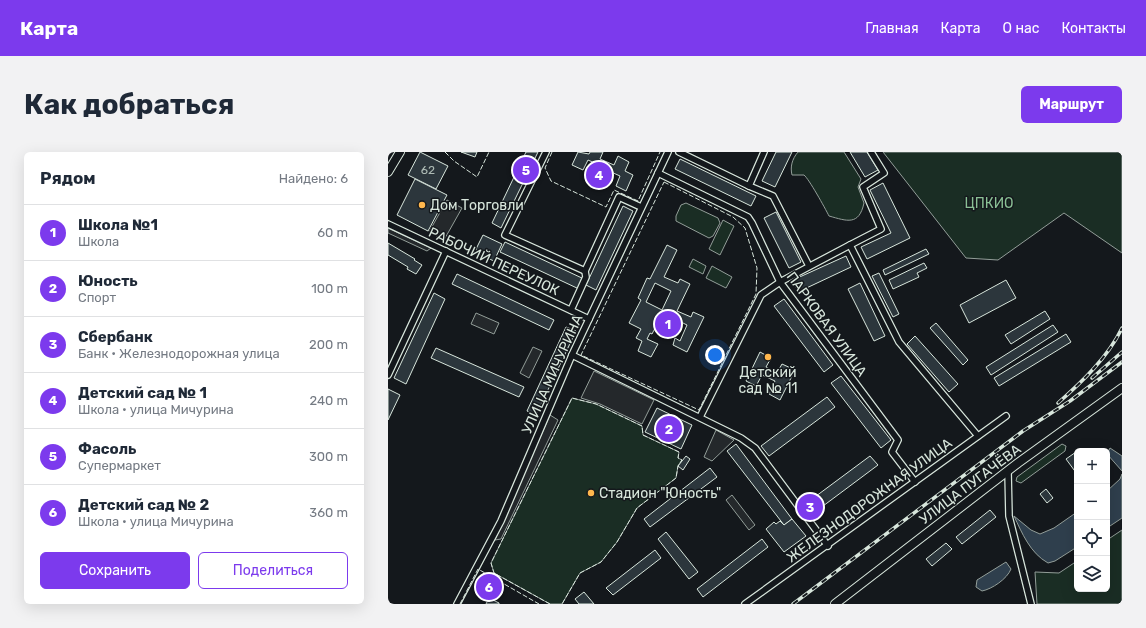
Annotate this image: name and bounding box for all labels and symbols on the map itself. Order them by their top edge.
pin: 5 [513,155,539,185]
pin: 4 [586,160,612,190]
house number: 62 [421,163,435,177]
park label: ЦПКИО [964,195,1014,212]
place label: Дом Торговли [430,197,524,214]
marker: Дом Торговли [417,200,427,210]
street label: РАБОЧИЙ ПЕРЕУЛОК [426,223,562,299]
street label: ПАРКОВАЯ УЛИЦА [783,269,871,381]
pin: 1 [655,309,681,339]
street label: УЛИЦА МИЧУРИНА [518,311,587,436]
your location [705,345,725,365]
marker: Детский сад № 11 [763,352,773,362]
place label: Детский сад № 11 [739,364,797,397]
pin: 2 [656,414,682,444]
street label: ЖЕЛЕЗНОДОРОЖНАЯ УЛИЦА [783,434,956,566]
street label: УЛИЦА ПУГАЧЁВА [916,440,1025,528]
place label: Стадион "Юность" [599,485,721,502]
marker: Стадион "Юность" [586,488,596,498]
pin: 3 [797,492,823,522]
pin: 6 [476,572,502,602]

